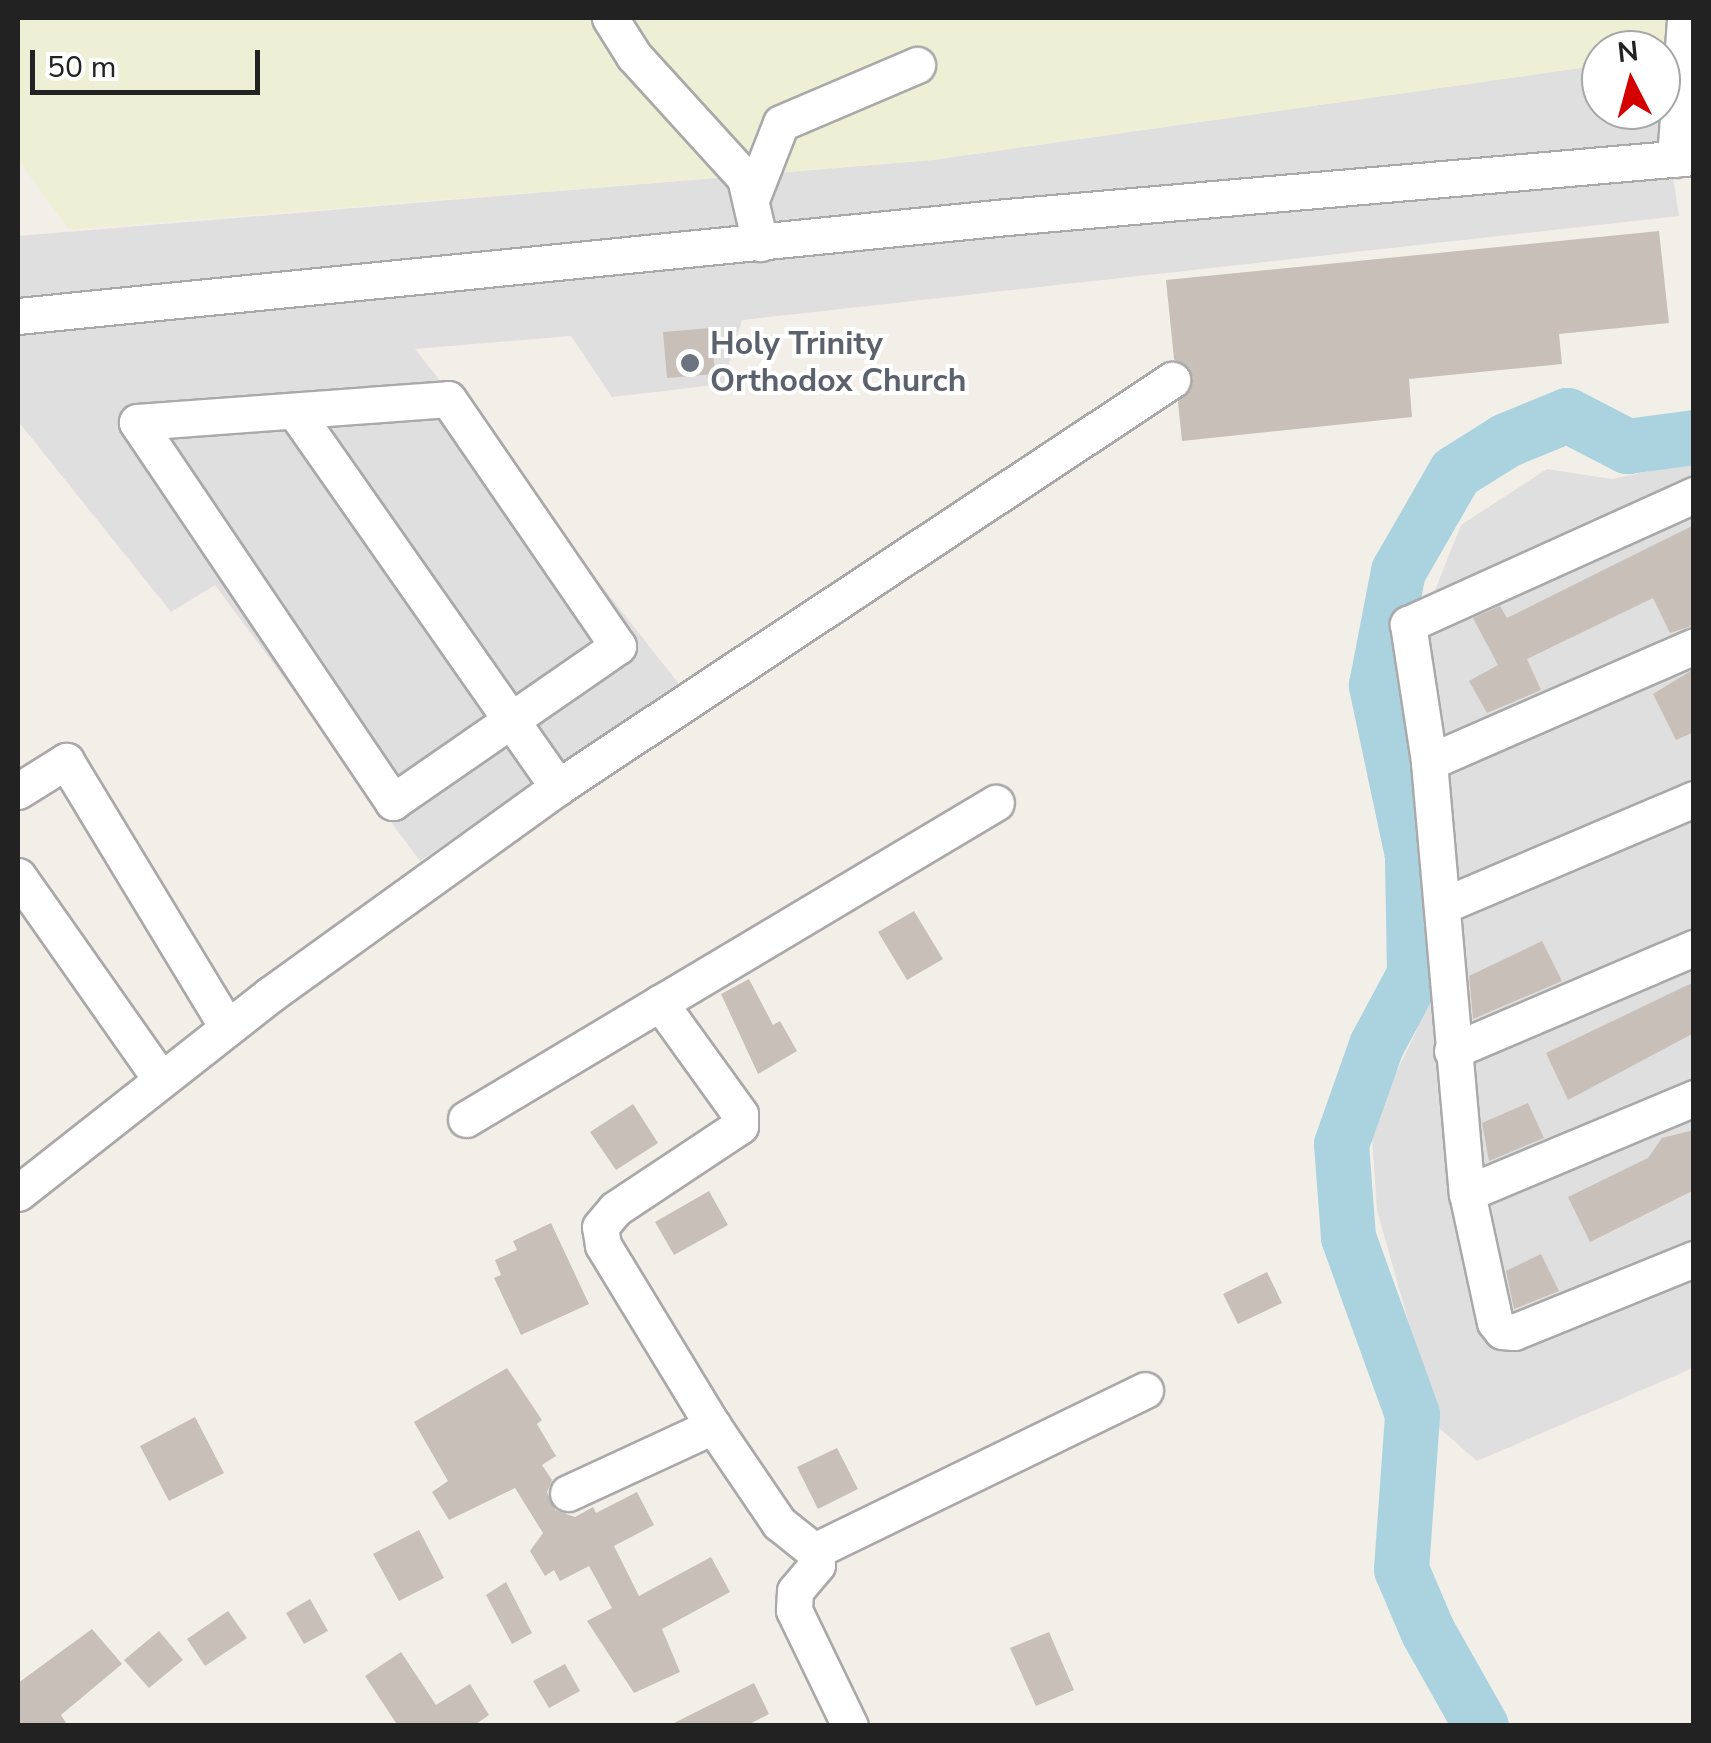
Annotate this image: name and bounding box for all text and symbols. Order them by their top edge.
scale bar [35,30,265,92]
north arrow [1581,30,1681,130]
text: N [1616,32,1640,72]
text: 50 m [47,47,116,88]
place label: Holy Trinity Orthodox Church [710,326,966,401]
marker: Holy Trinity Orthodox Church [679,352,701,374]

